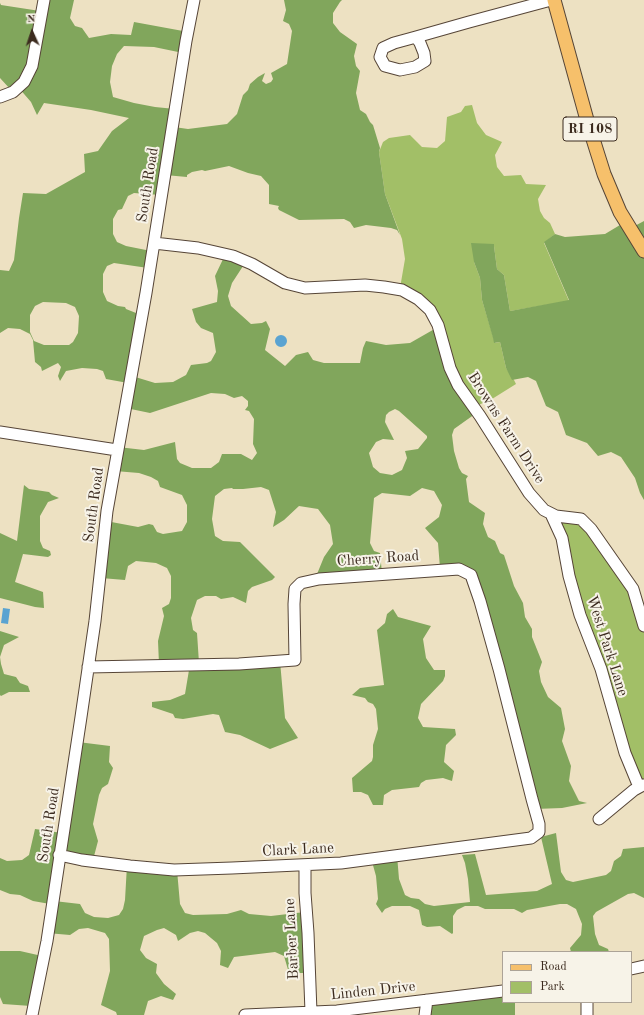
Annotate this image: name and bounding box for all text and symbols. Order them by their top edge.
north arrow [12,12,52,52]
text: N [27,14,36,25]
road number: RI 108 [563,117,617,141]
street label: South Road [133,146,163,224]
street label: Browns Farm Drive [463,369,549,487]
street label: South Road [80,466,108,544]
street label: Cherry Road [336,547,420,571]
street label: West Park Lane [582,593,632,699]
street label: South Road [34,786,64,864]
street label: Clark Lane [262,839,334,861]
street label: Barber Lane [281,898,303,980]
legend [502,951,632,1003]
text: Road [540,961,567,973]
street label: Linden Drive [330,978,416,1004]
text: Park [540,981,565,993]

